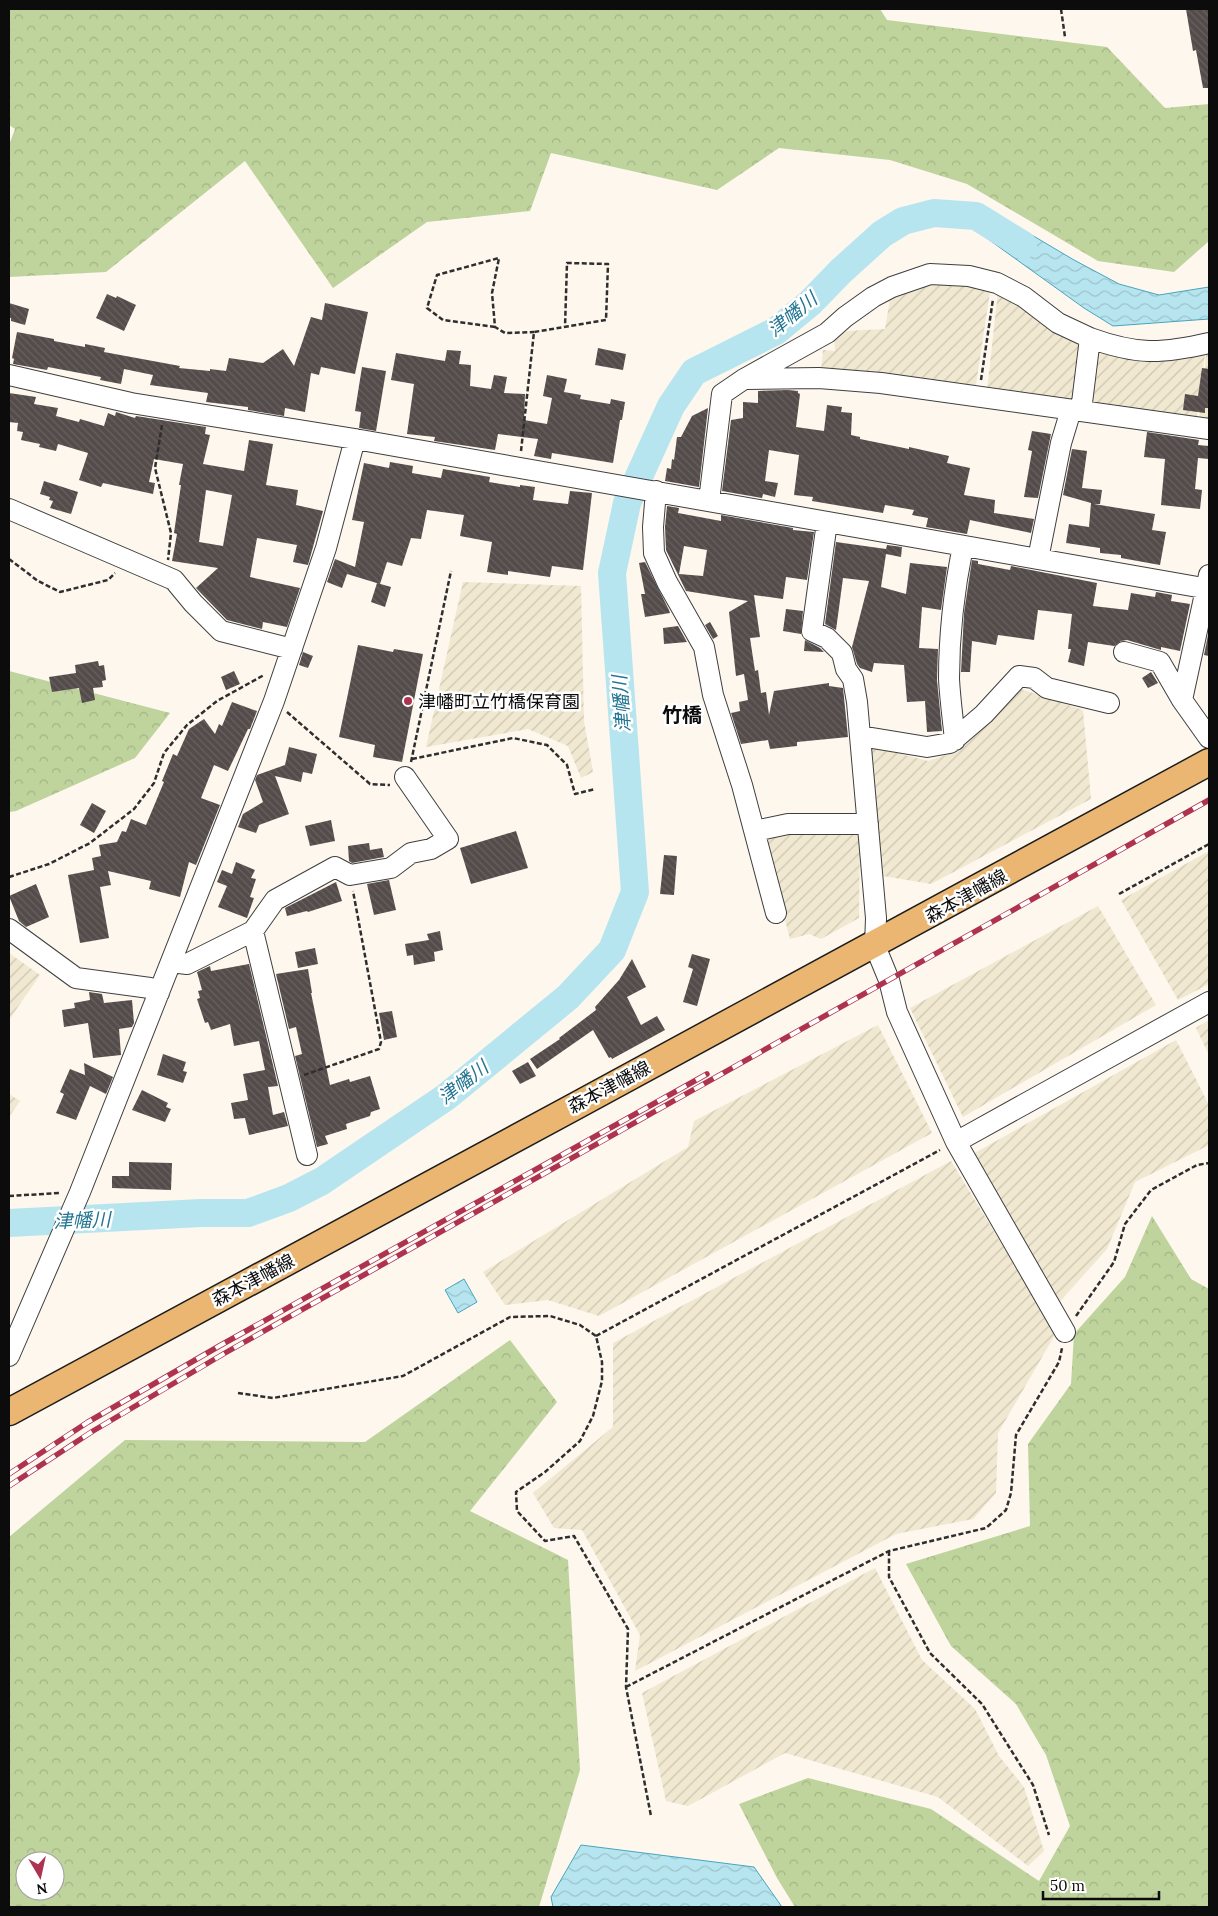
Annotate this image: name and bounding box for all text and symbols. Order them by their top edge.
water label: 津幡川 [762,285,823,341]
water label: 津幡川 [607,673,635,733]
place label: 津幡町立竹橋保育園 [418,690,580,713]
marker: 津幡町立竹橋保育園 [402,695,414,707]
district label: 竹橋 [662,702,702,727]
street label: 森本津幡線 [921,864,1011,928]
water label: 津幡川 [433,1054,494,1109]
street label: 森本津幡線 [564,1056,654,1118]
water label: 津幡川 [53,1207,113,1233]
street label: 森本津幡線 [208,1249,298,1311]
north arrow [15,1851,65,1901]
scale bar [1043,1868,1159,1900]
text: 50 m [1050,1876,1085,1895]
text: N [35,1879,49,1899]

